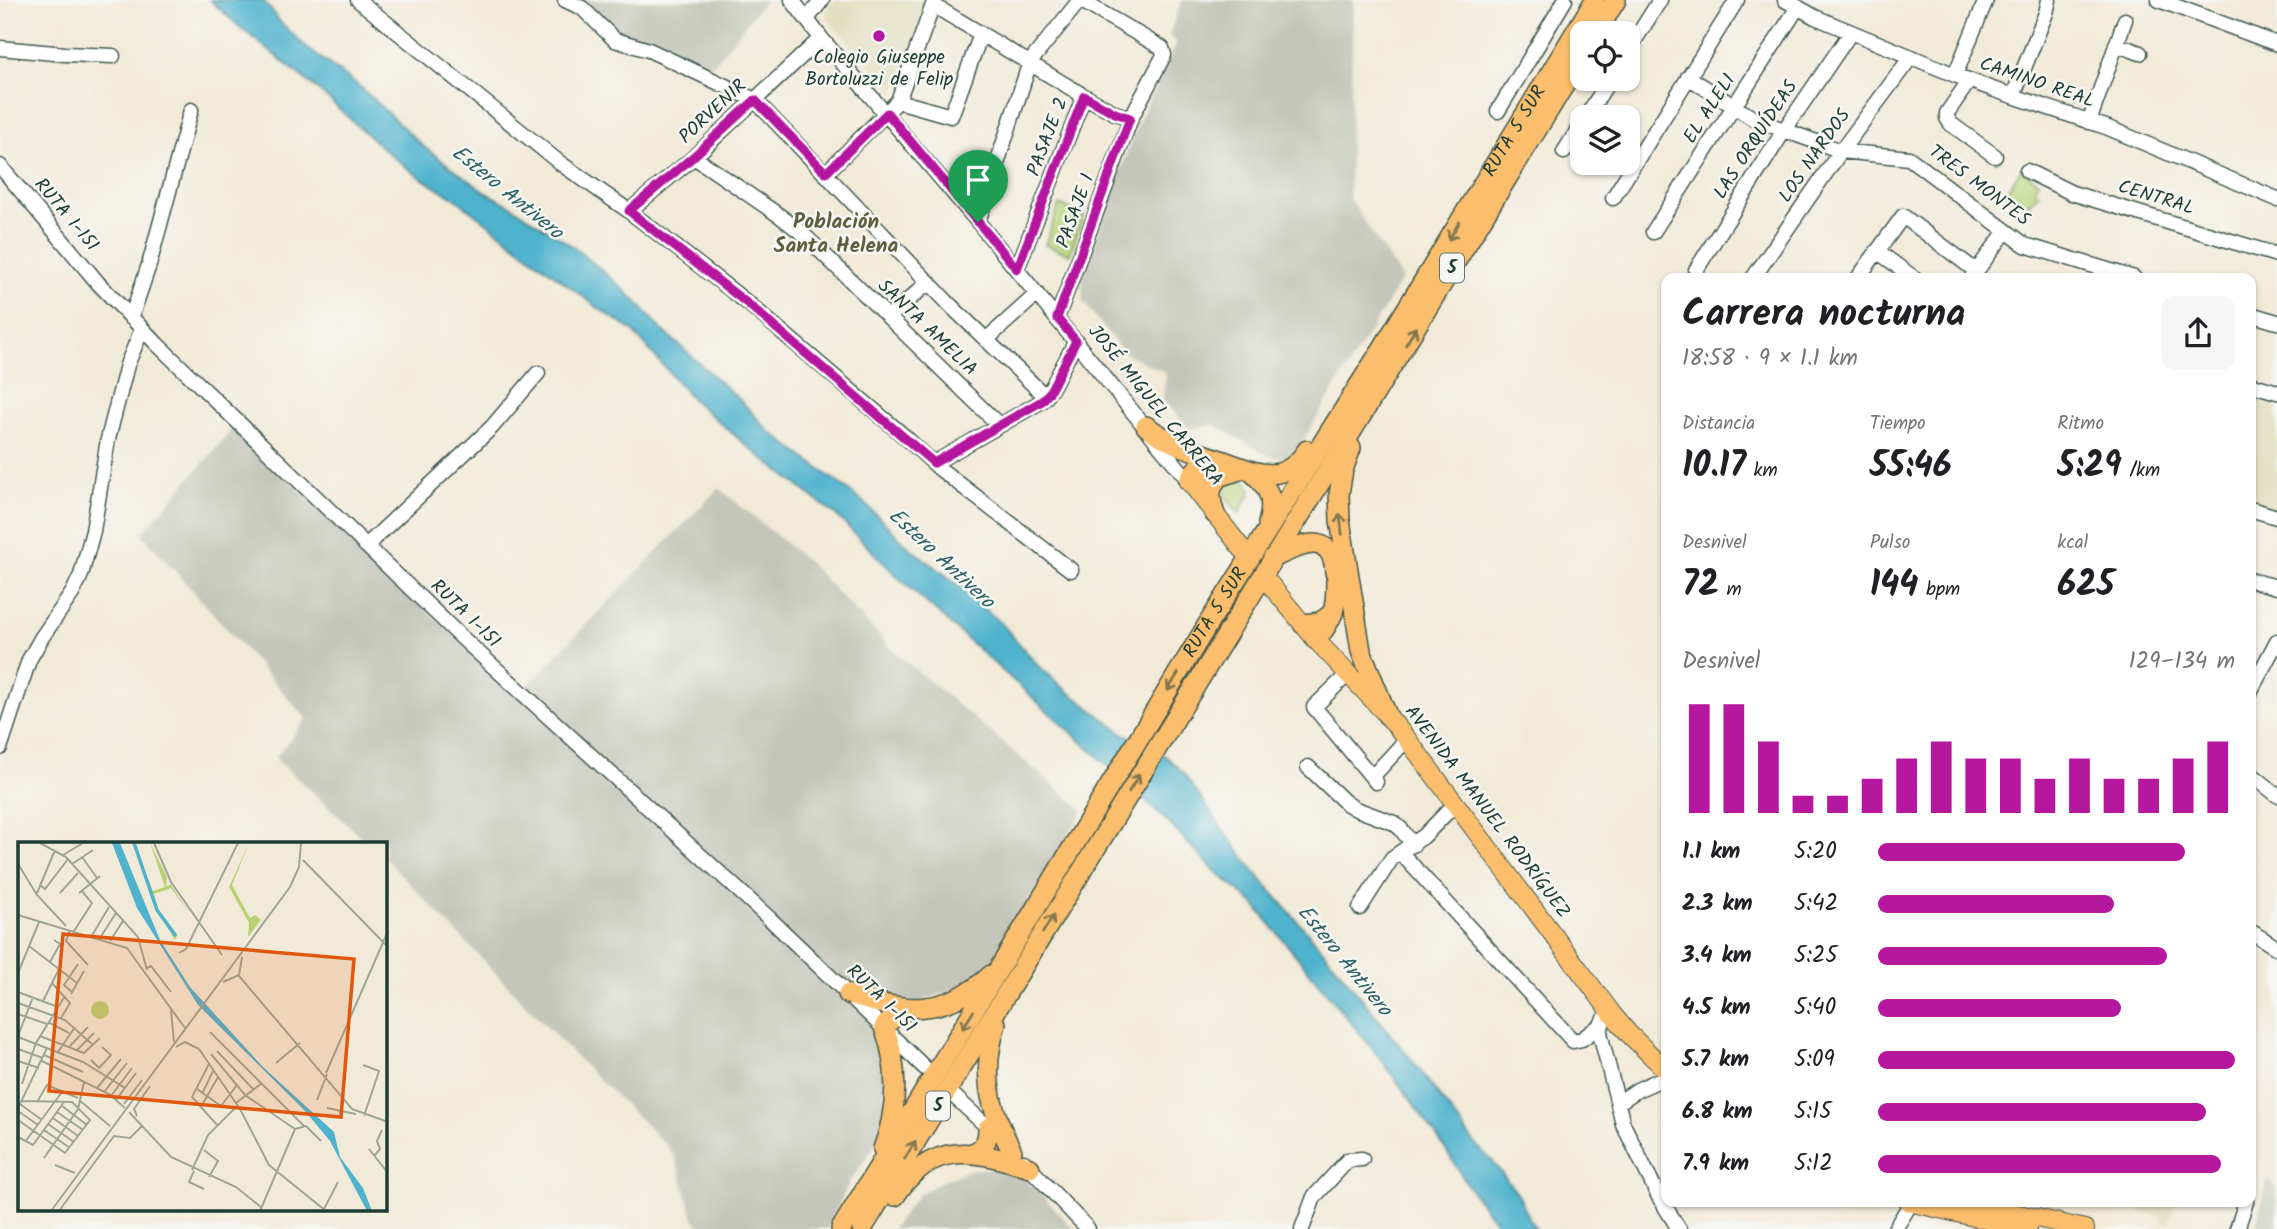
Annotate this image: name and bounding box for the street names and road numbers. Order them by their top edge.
street label: CAMINO REAL [1975,49,2099,117]
street label: EL ALELI [1676,68,1744,150]
street label: PORVENIR [672,72,754,152]
street label: LAS ORQUÍDEAS [1706,74,1806,206]
street label: RUTA 5 SUR [1475,80,1554,183]
street label: PASAJE 2 [1019,93,1077,181]
street label: LOS NARDOS [1771,103,1859,209]
street label: TRES MONTES [1922,138,2036,234]
street label: PASAJE 1 [1049,170,1103,252]
street label: RUTA I-151 [26,171,106,259]
street label: CENTRAL [2114,172,2198,224]
road number: 5 [1440,254,1464,282]
street label: SANTA AMELIA [870,272,984,384]
street label: JOSÉ MIGUEL CARRERA [1080,318,1230,494]
street label: RUTA 5 SUR [1176,561,1255,664]
street label: RUTA I-151 [423,572,507,656]
street label: AVENIDA MANUEL RODRÍGUEZ [1397,699,1577,925]
street label: RUTA I-151 [839,957,923,1041]
road number: 5 [926,1092,950,1120]

